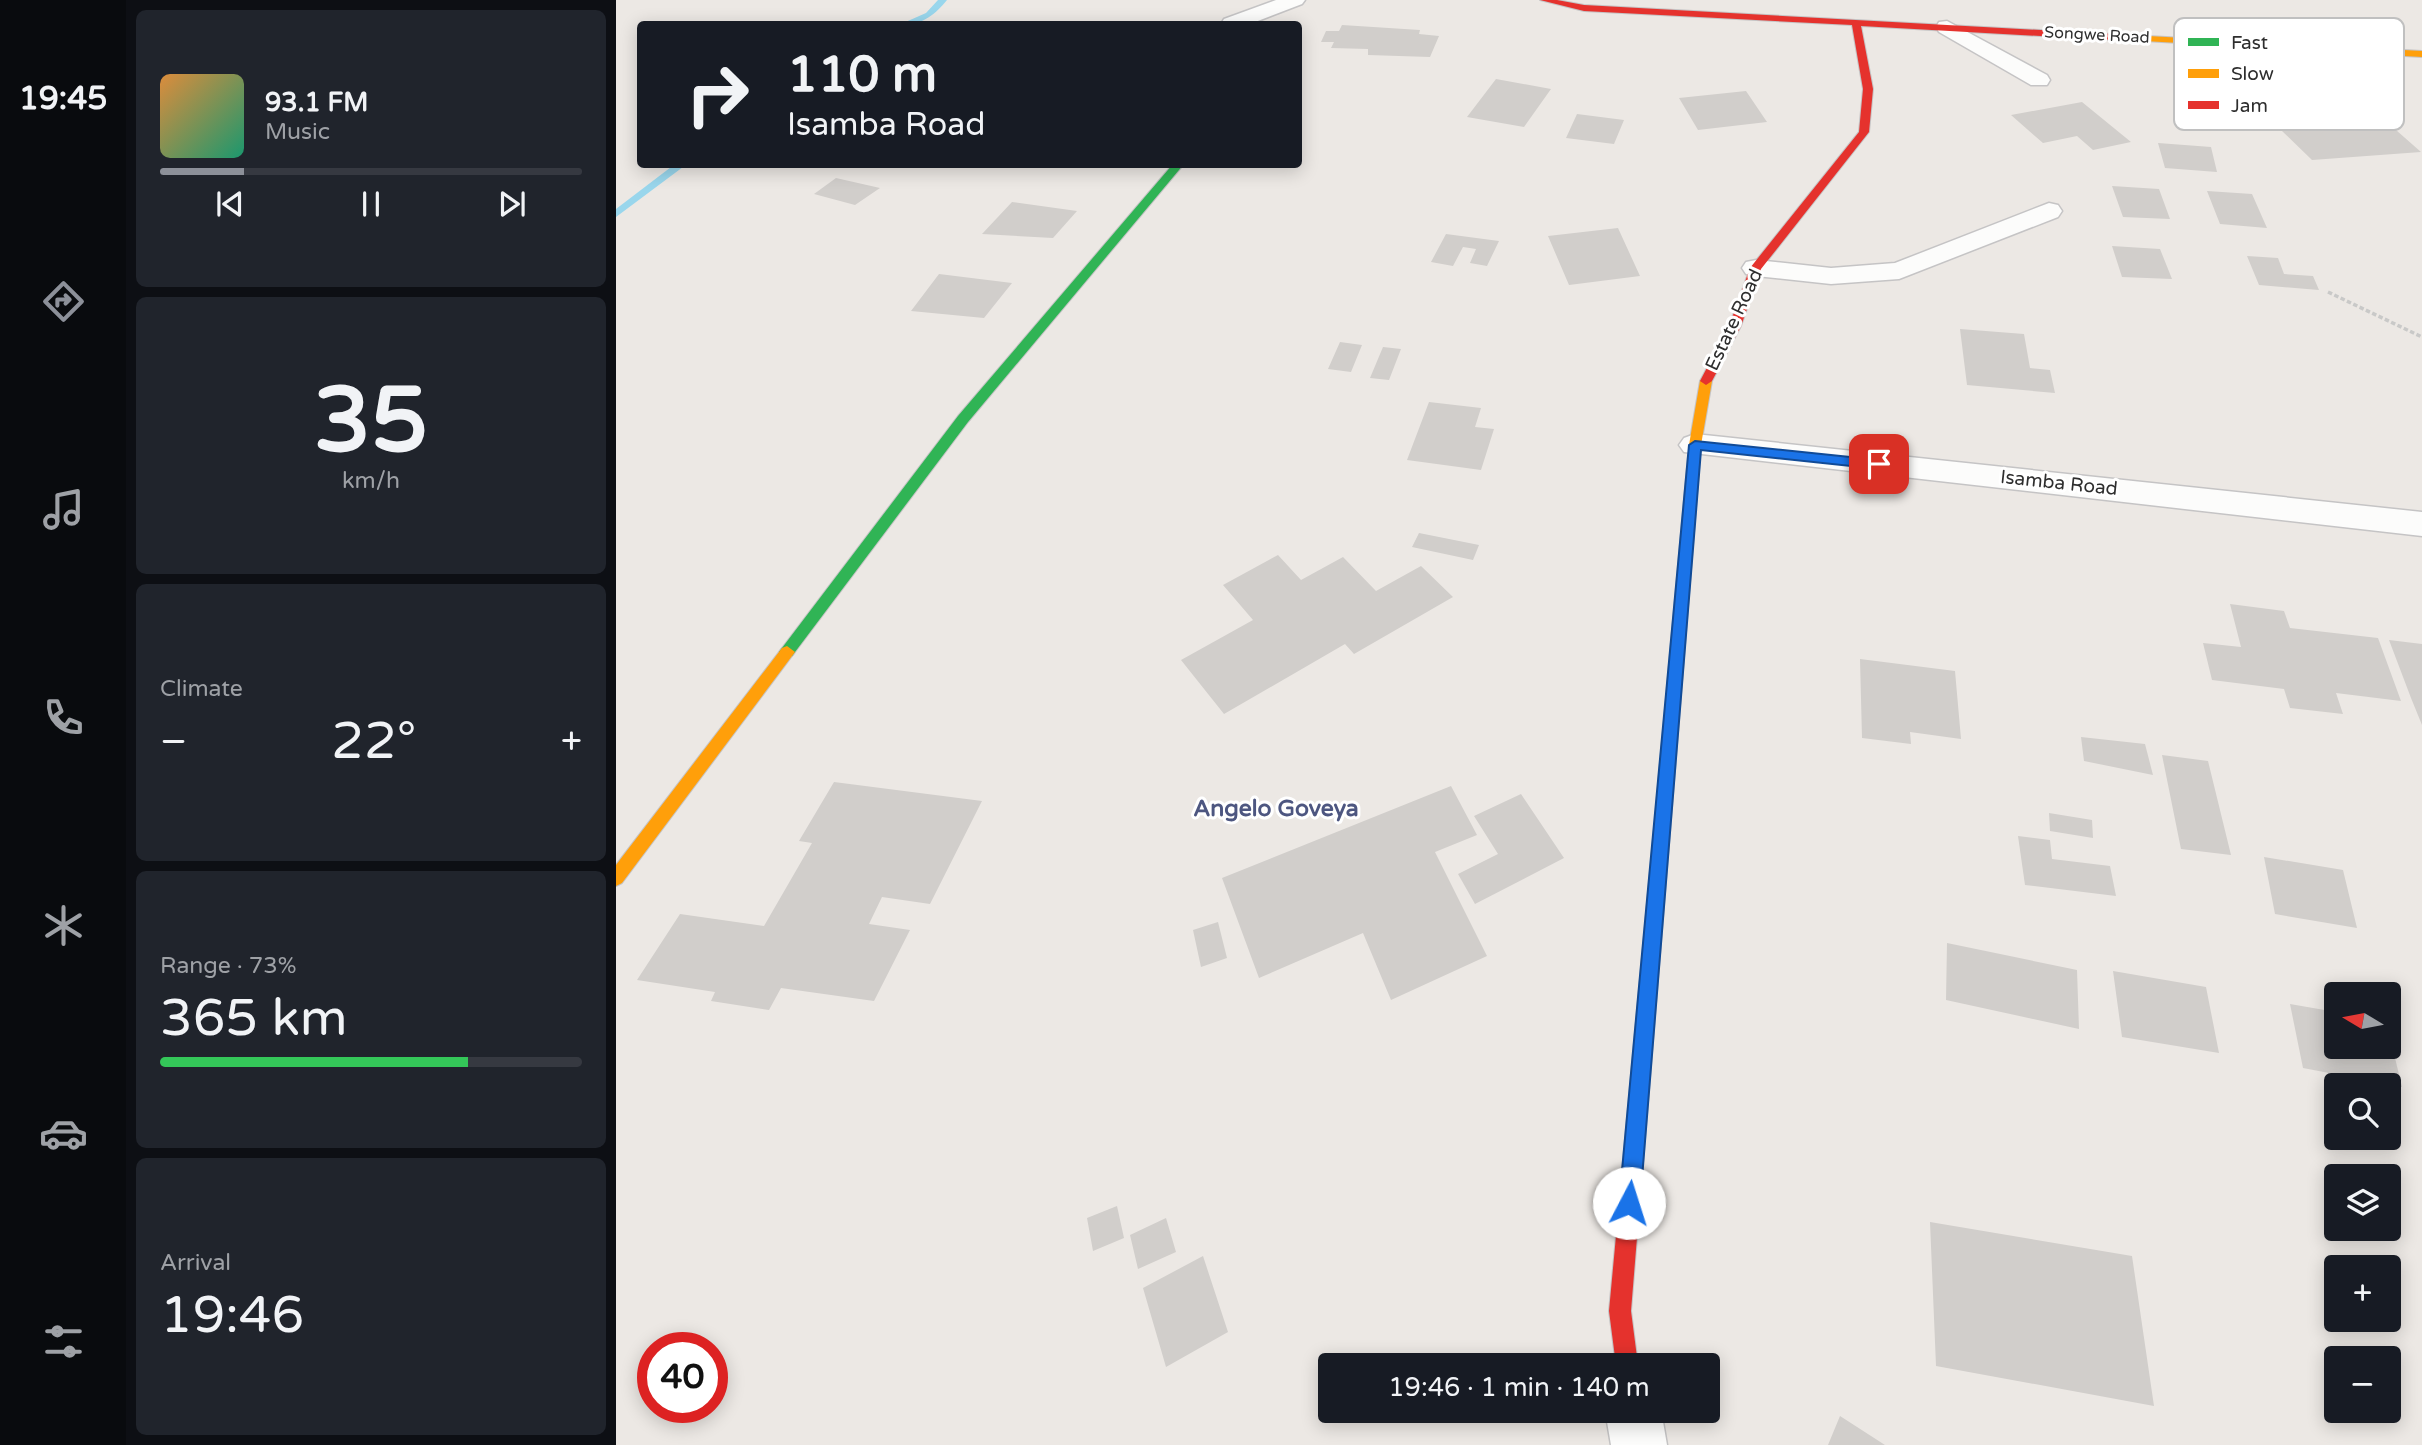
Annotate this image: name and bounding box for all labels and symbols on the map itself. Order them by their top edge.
legend [2174,18,2404,130]
street label: Songwe Road [2044,22,2150,48]
text: Fast [2231,32,2268,54]
text: Slow [2231,63,2274,85]
text: Jam [2231,95,2268,117]
street label: Estate Road [1701,266,1767,374]
pin [1849,434,1909,494]
street label: Isamba Road [1999,466,2119,500]
district label: Angelo Goveya [1193,795,1359,823]
north arrow [2324,982,2401,1059]
position arrow [1592,1166,1666,1240]
speed limit sign: 40 [637,1332,728,1423]

